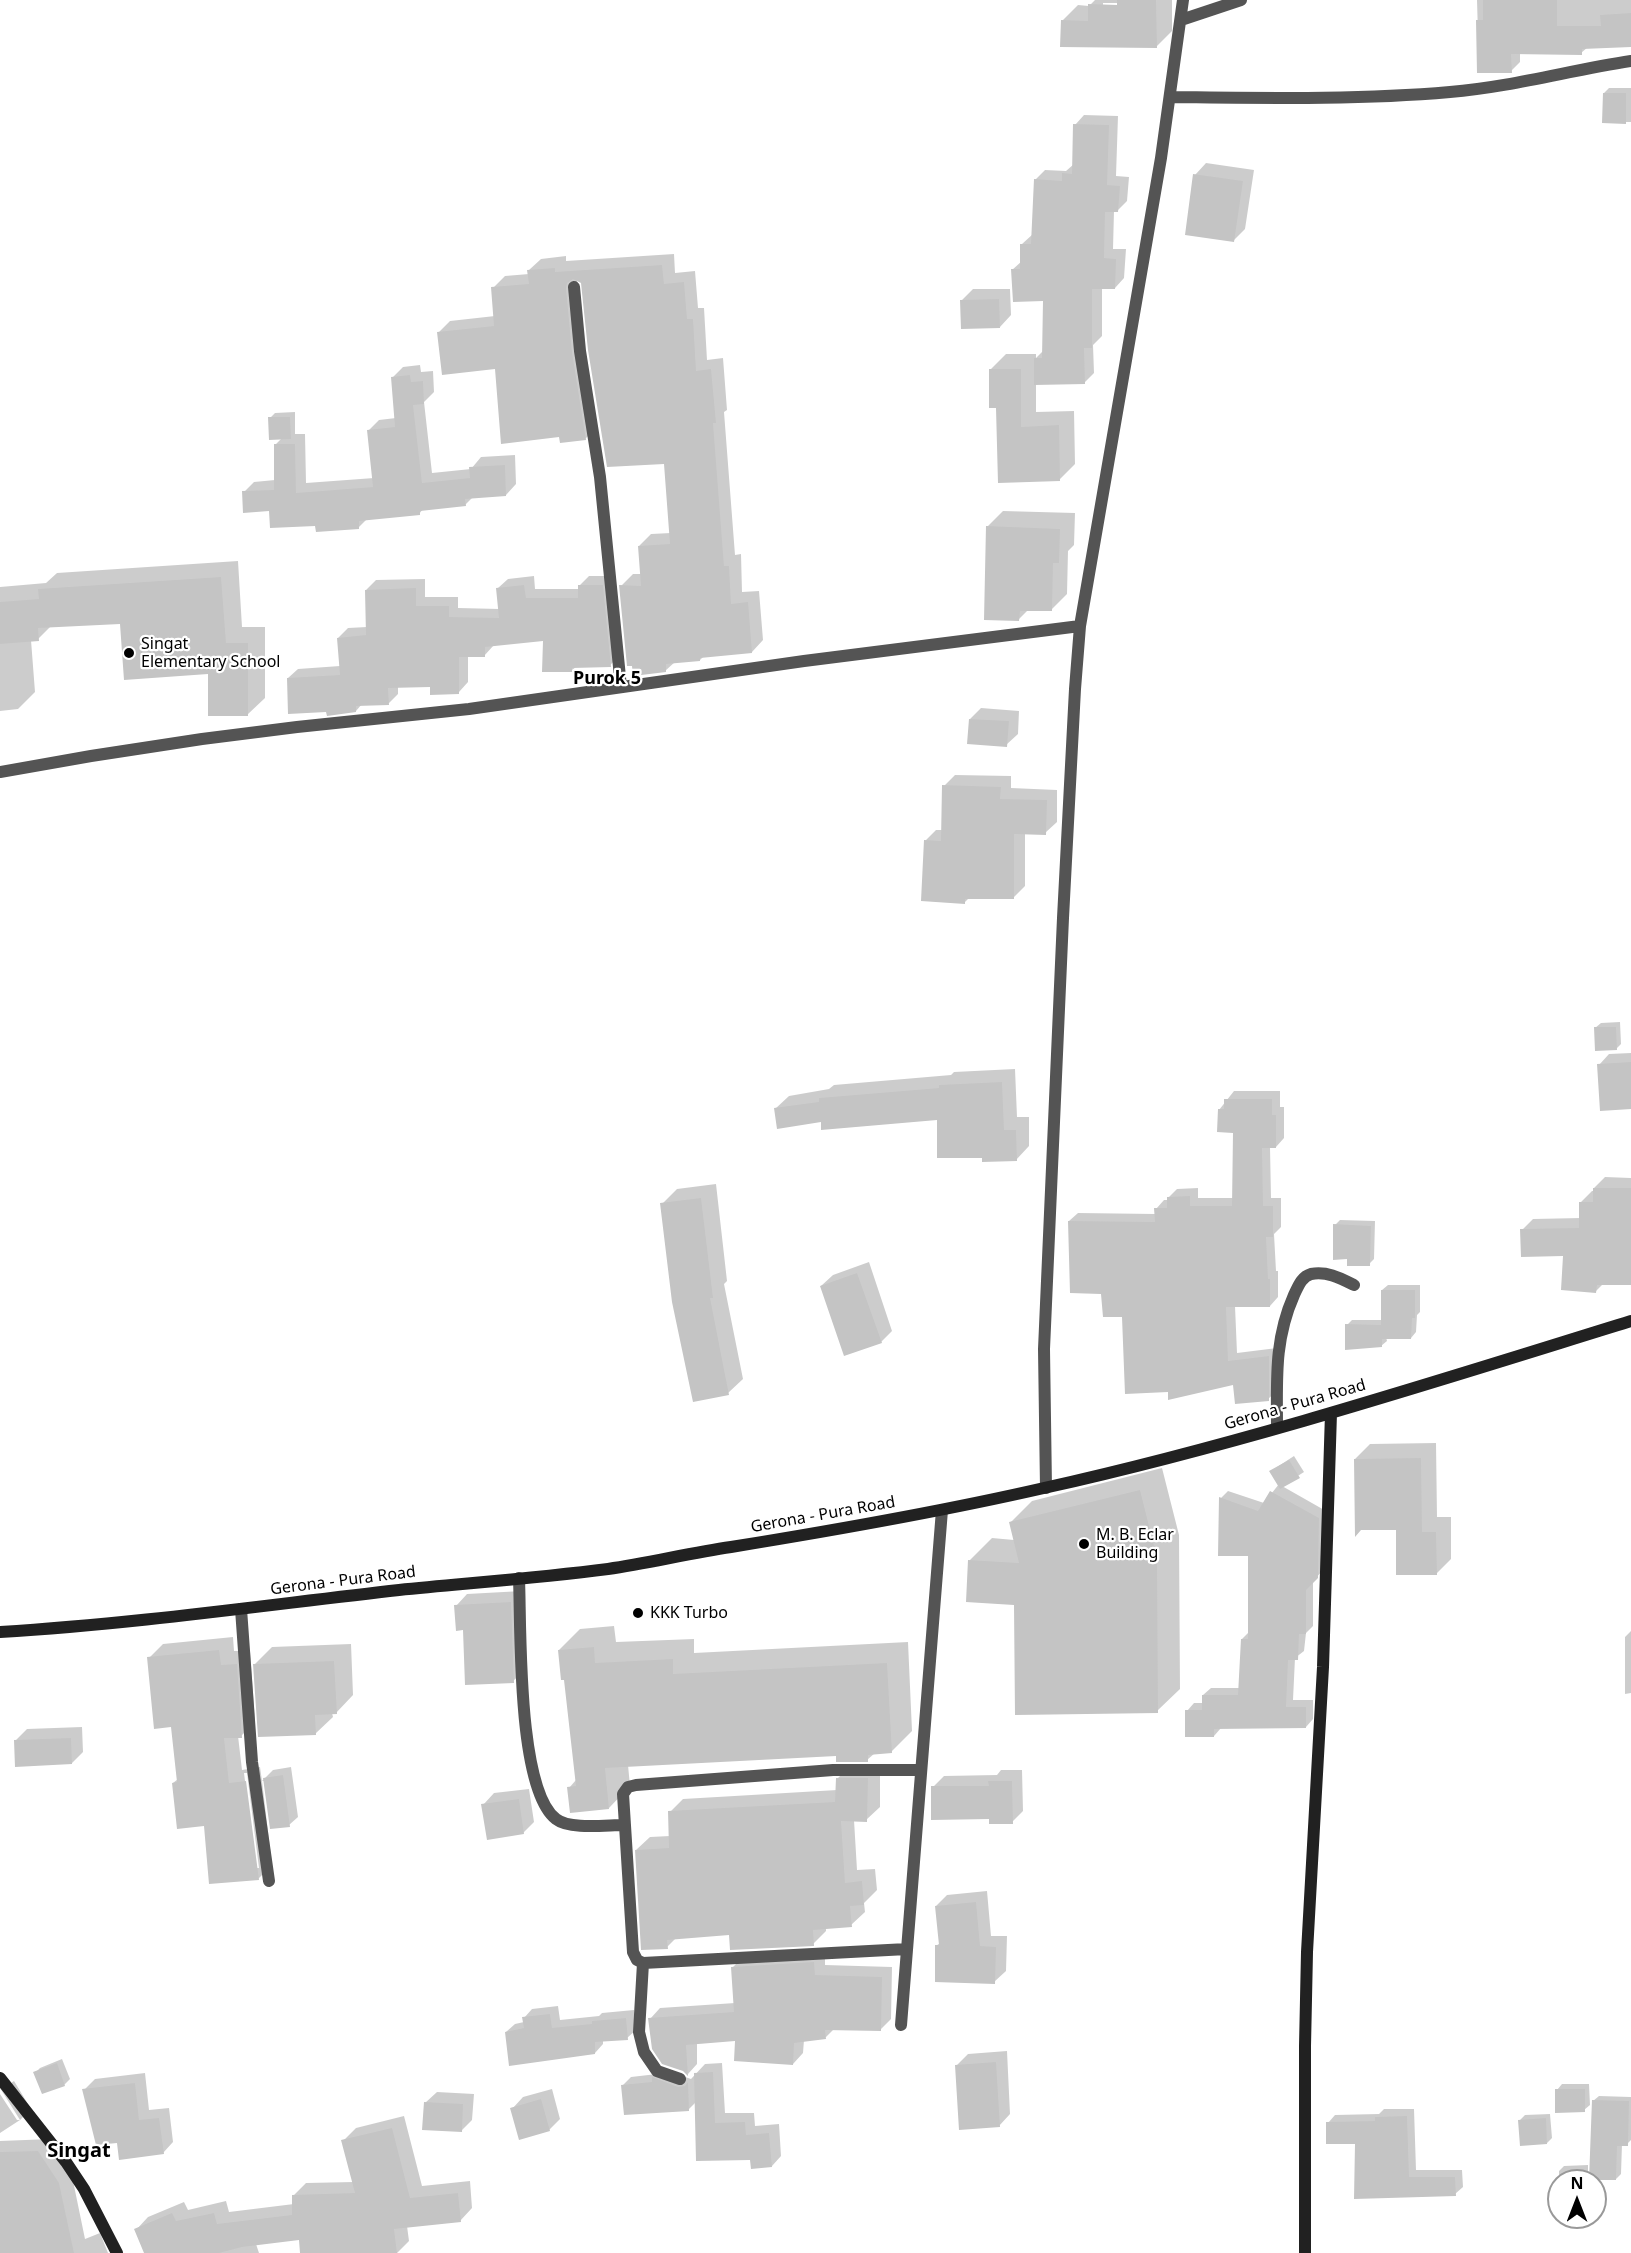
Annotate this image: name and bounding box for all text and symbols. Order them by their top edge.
place label: Singat Elementary School [141,634,280,672]
marker: Singat Elementary School [122,646,136,660]
district label: Purok 5 [573,668,641,690]
street label: Gerona - Pura Road [1222,1376,1368,1434]
street label: Gerona - Pura Road [749,1493,897,1537]
place label: M. B. Eclar Building [1096,1525,1174,1563]
marker: M. B. Eclar Building [1077,1537,1091,1551]
street label: Gerona - Pura Road [269,1563,417,1599]
place label: KKK Turbo [650,1603,728,1623]
marker: KKK Turbo [631,1606,645,1620]
district label: Singat [47,2139,111,2163]
north arrow [1547,2169,1607,2229]
text: N [1570,2172,1584,2194]

